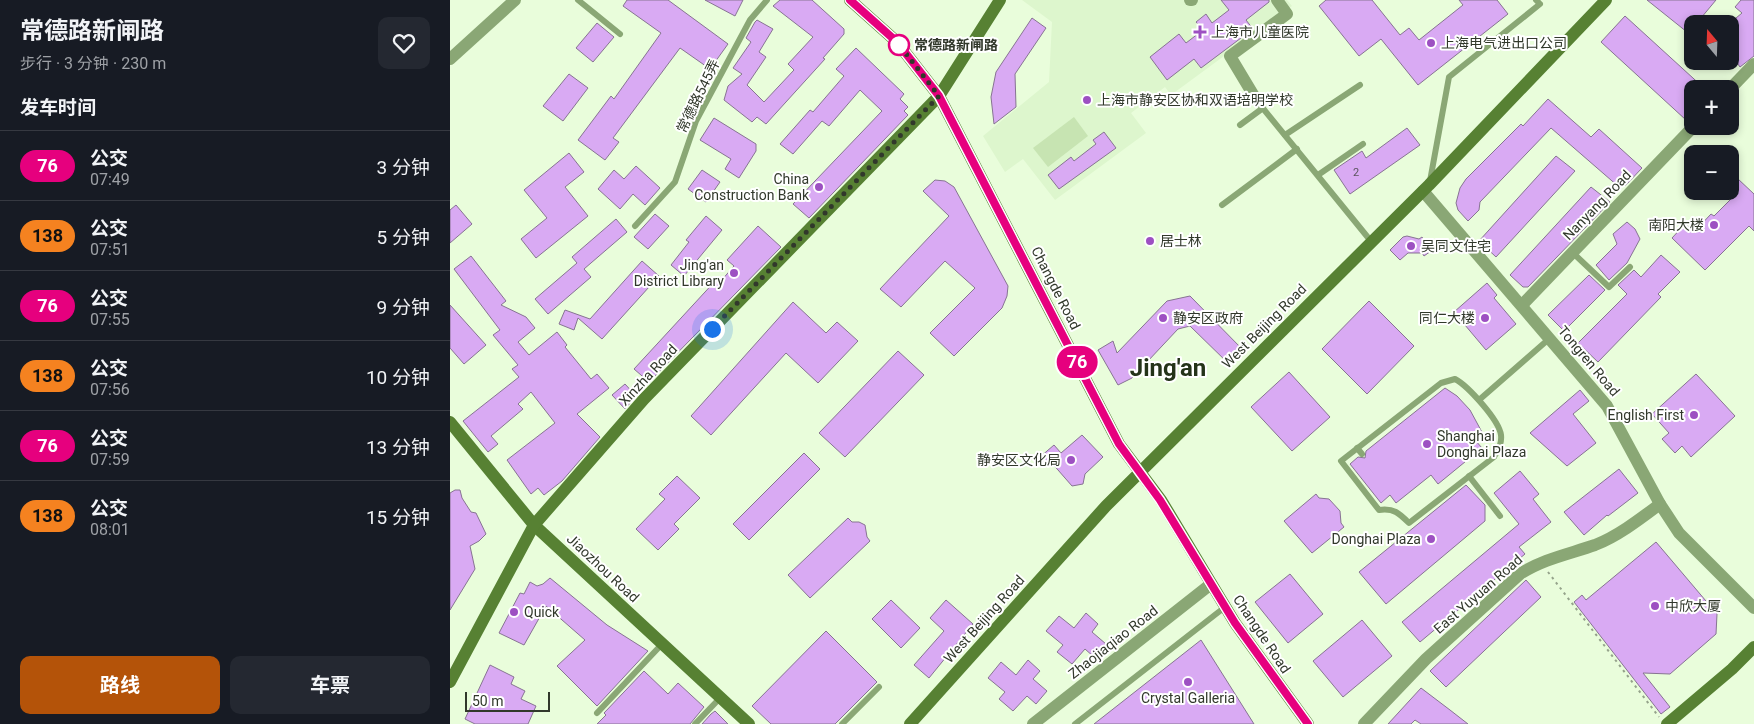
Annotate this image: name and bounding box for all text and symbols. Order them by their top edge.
north arrow [1684,15,1739,70]
map controls [1684,15,1739,200]
text: 常德路新闸路 [20,17,164,45]
button: heart [378,17,430,69]
place label: 上海市儿童医院 [1211,24,1309,40]
marker: 上海市儿童医院 [1193,25,1207,39]
marker: 常德路新闸路 [888,34,910,56]
place label: 上海电气进出口公司 [1441,35,1567,51]
place label: 常德路新闸路 [914,37,998,53]
marker: 上海电气进出口公司 [1425,37,1437,49]
text: 步行 · 3 分钟 · 230 m [20,54,166,73]
street label: 常德路545弄 [673,57,723,135]
button: + [1684,80,1739,135]
place label: 上海市静安区协和双语培明学校 [1097,92,1293,108]
marker: 上海市静安区协和双语培明学校 [1081,94,1093,106]
text: 发车时间 [20,96,96,119]
button: − [1684,145,1739,200]
text: 公交 [90,147,128,170]
text: 76 [37,155,58,176]
text: 3 分钟 [377,156,430,179]
house number: 2 [1353,166,1359,179]
street label: Nanyang Road [1560,167,1634,243]
text: 07:49 [90,170,130,189]
place label: China Construction Bank [694,171,810,203]
marker: China Construction Bank [813,181,825,193]
text: 公交 [90,217,128,240]
place label: 南阳大楼 [1648,217,1704,233]
marker: 南阳大楼 [1708,219,1720,231]
text: 138 [32,225,63,246]
text: 5 分钟 [377,226,430,249]
place label: 居士林 [1160,233,1202,249]
marker: 居士林 [1144,235,1156,247]
place label: 吴同文住宅 [1421,238,1491,254]
text: 07:51 [90,240,130,259]
marker: 吴同文住宅 [1405,240,1417,252]
street label: Changde Road [1028,244,1084,332]
place label: Jing'an District Library [634,257,724,289]
marker: Jing'an District Library [728,267,740,279]
street label: West Beijing Road [1219,281,1309,371]
text: 公交 [90,287,128,310]
text: 76 [37,295,58,316]
text: 9 分钟 [377,296,430,319]
text: 07:55 [90,310,130,329]
place label: 静安区政府 [1173,310,1243,326]
place label: 同仁大楼 [1419,310,1475,326]
marker: 静安区政府 [1157,312,1169,324]
marker: 同仁大楼 [1479,312,1491,324]
your location [700,317,725,342]
street label: Tongren Road [1555,323,1623,399]
street label: Xinzha Road [616,341,680,409]
line badge: 76 [1054,346,1100,378]
text: 76 [1067,351,1087,372]
district label: Jing'an [1130,354,1206,382]
text: 公交 [90,357,128,380]
text: 138 [32,365,63,386]
text: 10 分钟 [366,366,430,389]
text: 07:56 [90,380,130,399]
place label: English First [1608,407,1684,423]
marker: English First [1688,409,1700,421]
text: 公交 [90,427,128,450]
place label: Shanghai Donghai Plaza [1437,428,1526,460]
text: 76 [37,435,58,456]
text: 13 分钟 [366,436,430,459]
marker: Shanghai Donghai Plaza [1421,438,1433,450]
text: 07:59 [90,450,130,469]
place label: 静安区文化局 [977,452,1061,468]
marker: 静安区文化局 [1065,454,1077,466]
text: 公交 [90,497,128,520]
text: 138 [32,505,63,526]
text: 15 分钟 [366,506,430,529]
text: 08:01 [90,520,130,539]
street label: Jiaozhou Road [564,531,642,605]
place label: Donghai Plaza [1332,531,1421,547]
marker: Donghai Plaza [1425,533,1437,545]
street label: East Yuyuan Road [1430,551,1526,637]
street label: West Beijing Road [940,572,1028,666]
street label: Changde Road [1230,592,1294,676]
place label: 中欣大厦 [1665,598,1721,614]
marker: 中欣大厦 [1649,600,1661,612]
street label: Zhaojiaqiao Road [1065,602,1161,682]
place label: Quick [524,604,560,620]
marker: Quick [508,606,520,618]
button: 路线 [20,656,220,714]
button: 车票 [230,656,430,714]
marker: Crystal Galleria [1182,676,1194,688]
scale bar [465,689,550,712]
place label: Crystal Galleria [1141,690,1235,706]
text: 50 m [472,693,504,709]

